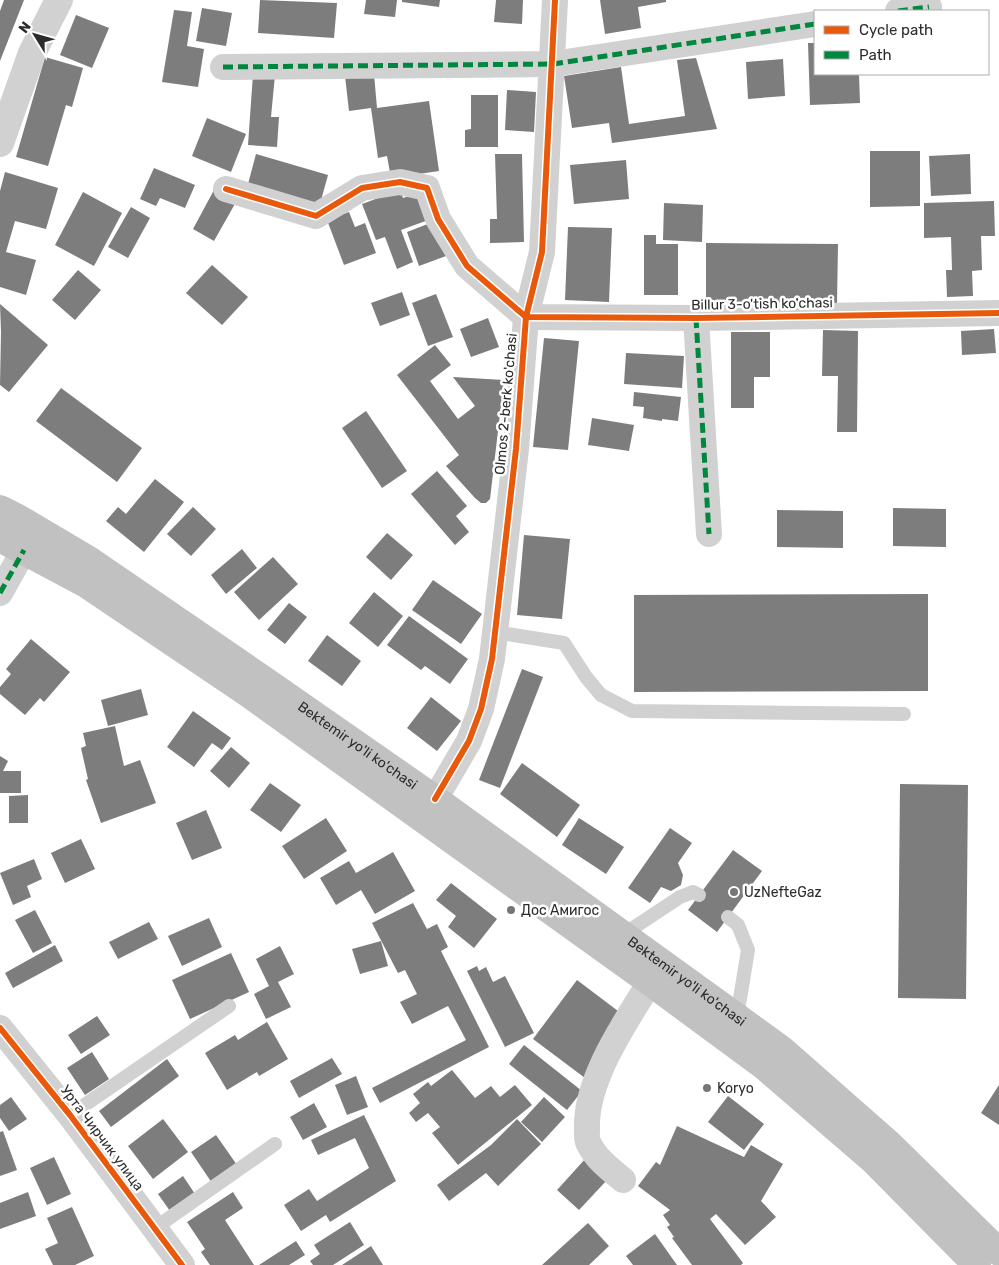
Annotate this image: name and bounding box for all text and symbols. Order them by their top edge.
north arrow [10,10,60,60]
legend [814,10,989,75]
text: N [15,18,35,37]
text: Cycle path [859,21,933,39]
text: Path [859,46,892,64]
street label: Billur 3-o'tish ko'chasi [691,294,833,314]
street label: Olmos 2-berk ko'chasi [491,332,521,476]
street label: Bektemir yo'li ko'chasi [295,698,421,793]
place label: UzNefteGaz [744,884,822,901]
marker: UzNefteGaz [728,886,740,898]
place label: Дос Амигос [521,902,599,919]
marker: Дос Амигос [505,904,517,916]
street label: Bektemir yo'li ko'chasi [625,933,749,1029]
place label: Koryo [717,1080,754,1097]
street label: Урта Чирчик улица [57,1082,147,1194]
marker: Koryo [701,1082,713,1094]

